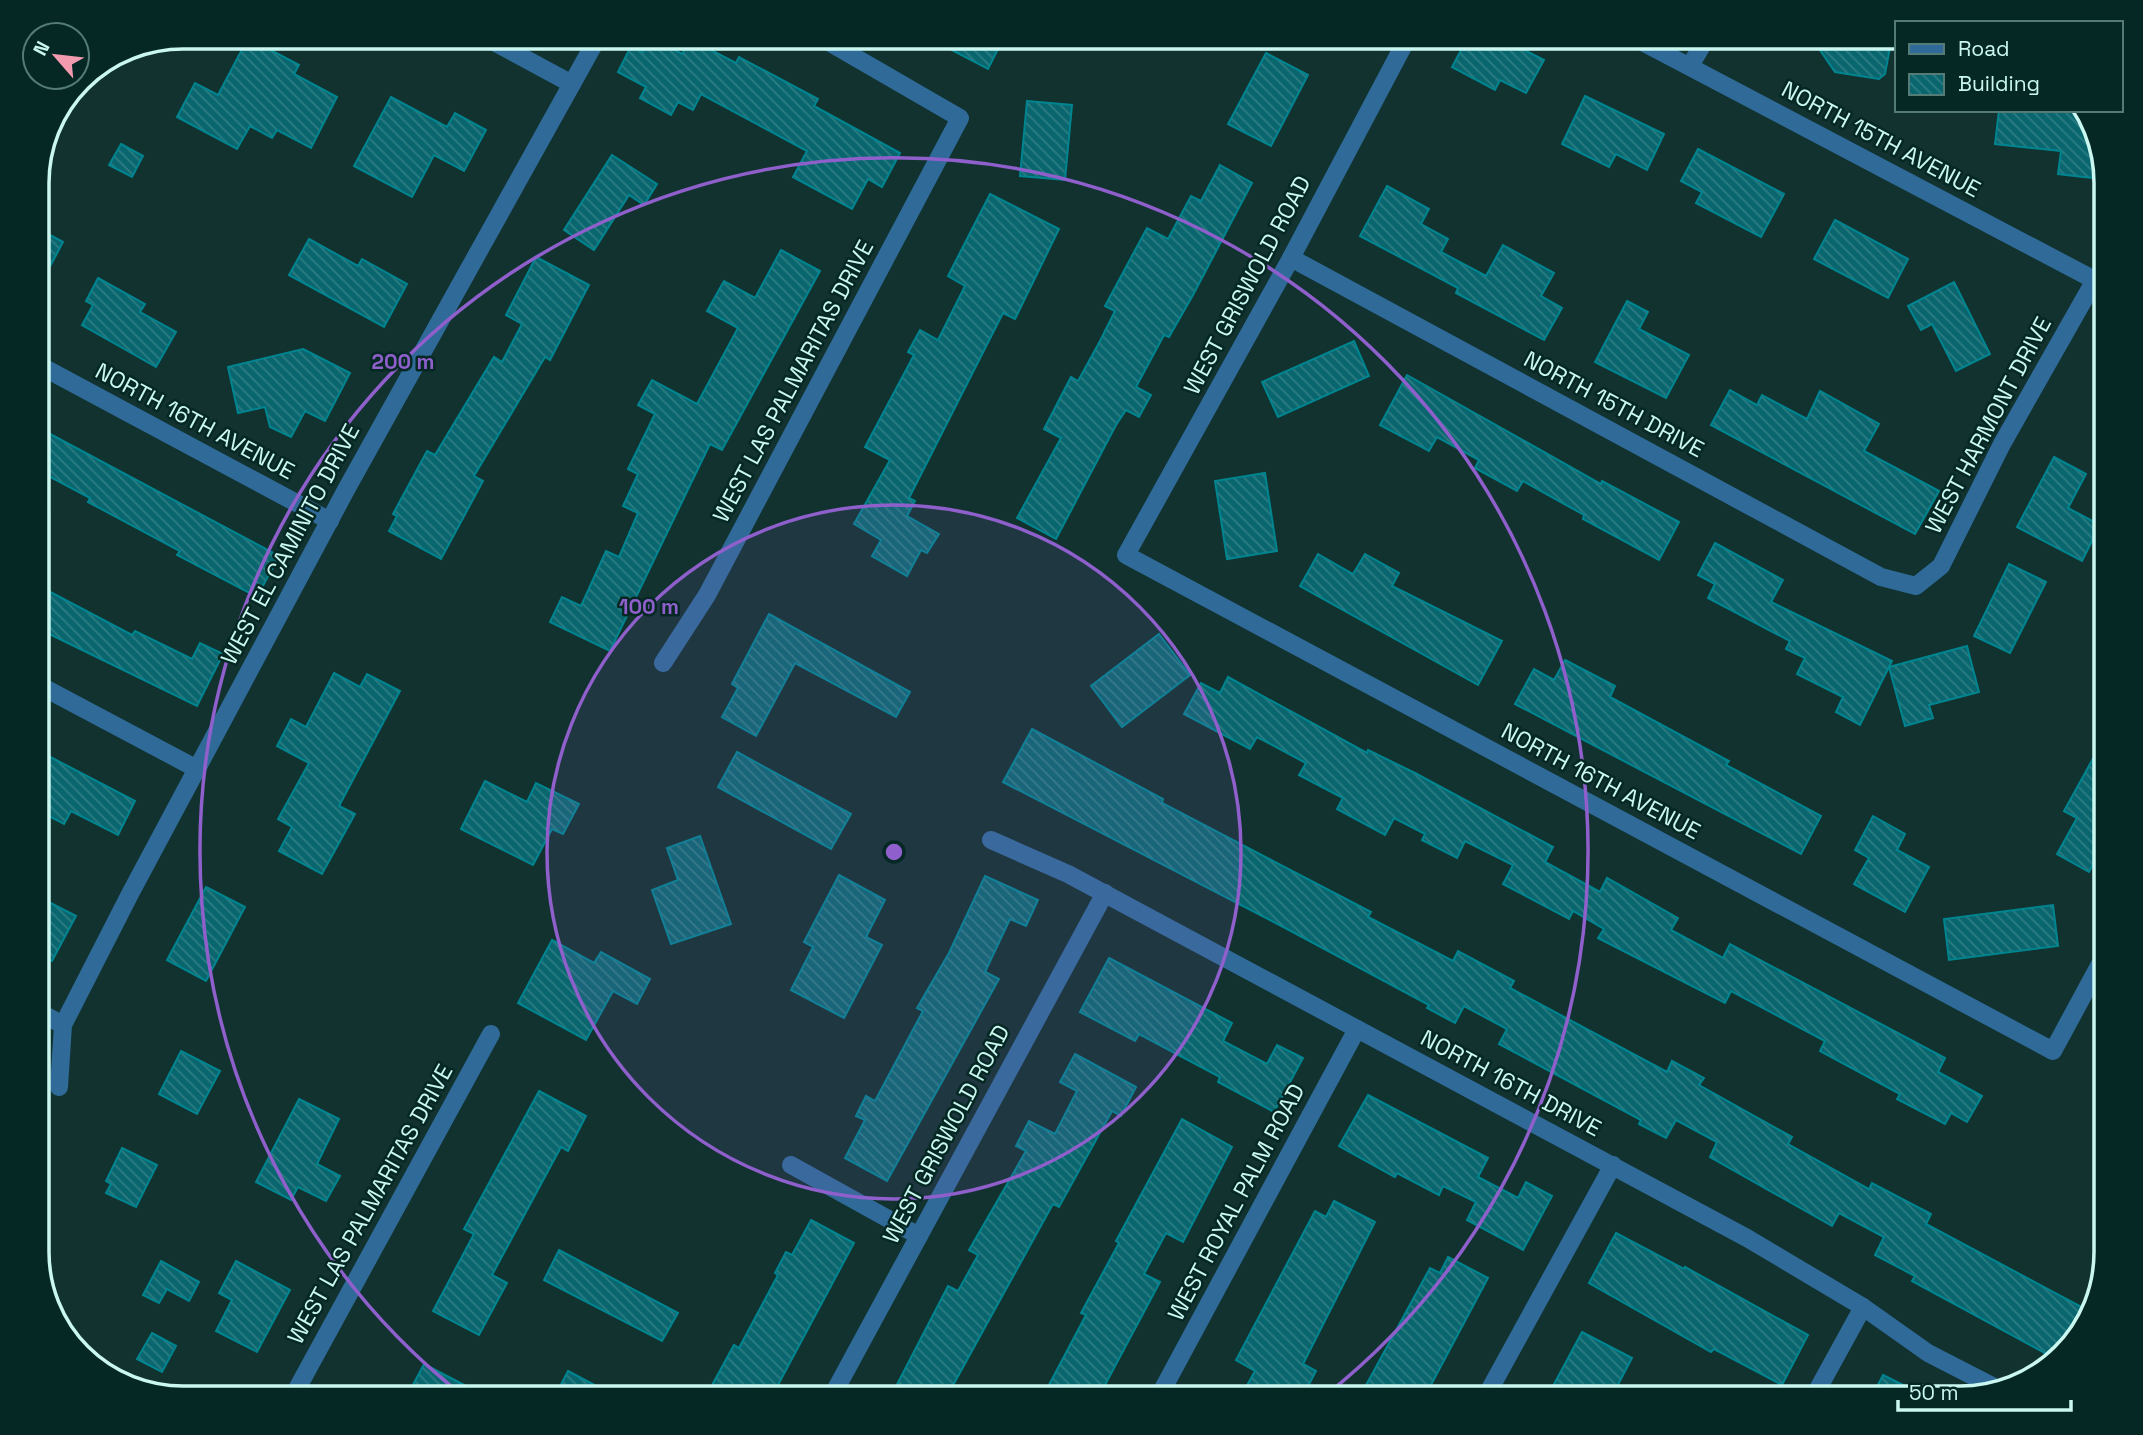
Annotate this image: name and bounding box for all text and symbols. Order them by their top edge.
north arrow [21,21,91,91]
legend [1895,21,2122,112]
text: Road [1958,35,2010,62]
text: N [27,37,55,60]
text: Building [1958,70,2040,97]
street label: NORTH 15TH AVENUE [1776,74,1986,204]
street label: WEST GRISWOLD ROAD [1177,171,1317,399]
street label: WEST LAS PALMARITAS DRIVE [706,235,880,527]
street label: WEST HARMONT DRIVE [1918,311,2058,539]
street label: NORTH 15TH DRIVE [1519,344,1709,464]
text: 200 m [372,348,434,375]
street label: NORTH 16TH AVENUE [90,356,300,486]
street label: WEST EL CAMINITO DRIVE [214,418,366,670]
text: 100 m [619,593,679,620]
street label: NORTH 16TH AVENUE [1496,716,1706,846]
centre of rings [882,840,906,864]
street label: WEST GRISWOLD ROAD [876,1020,1016,1248]
street label: NORTH 16TH DRIVE [1416,1023,1606,1143]
street label: WEST LAS PALMARITAS DRIVE [280,1059,460,1349]
street label: WEST ROYAL PALM ROAD [1161,1078,1311,1326]
scale bar [1898,1368,2071,1412]
text: 50 m [1909,1379,1959,1406]

